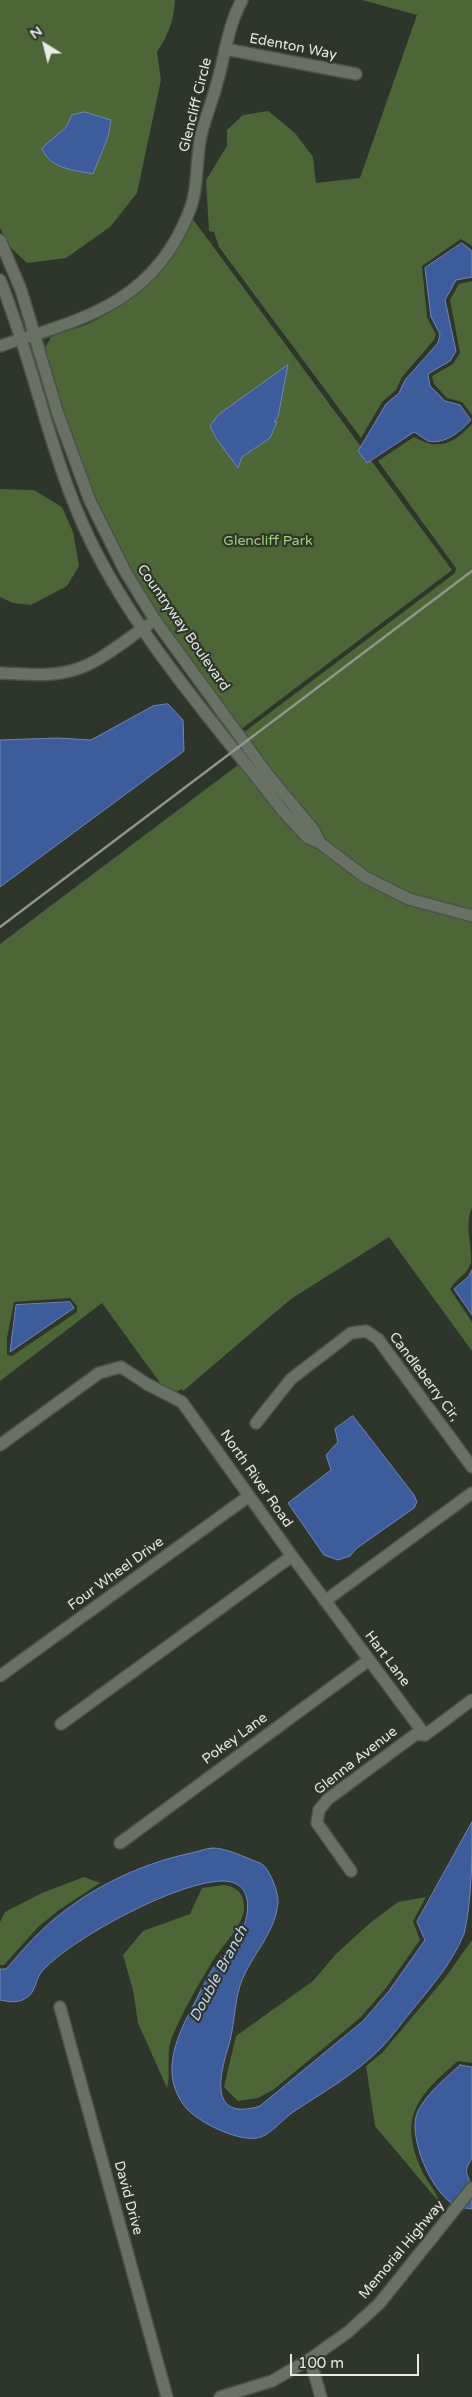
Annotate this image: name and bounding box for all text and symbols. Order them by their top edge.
north arrow [20,20,70,70]
text: N [26,22,45,43]
street label: Edenton Way [248,30,338,64]
street label: Glencliff Circle [176,56,216,154]
park label: Glencliff Park [223,533,313,549]
street label: Countryway Boulevard [133,562,233,694]
street label: Candleberry Cir, [385,1329,463,1425]
street label: North River Road [216,1427,296,1531]
street label: Four Wheel Drive [65,1534,167,1614]
street label: Hart Lane [361,1628,413,1690]
street label: Pokey Lane [199,1710,271,1768]
street label: Glenna Avenue [311,1723,401,1799]
water label: Double Branch [186,1923,252,2025]
street label: David Drive [110,2159,146,2237]
street label: Memorial Highway [356,2197,448,2303]
scale bar [292,2344,421,2376]
text: 100 m [298,2354,344,2372]

